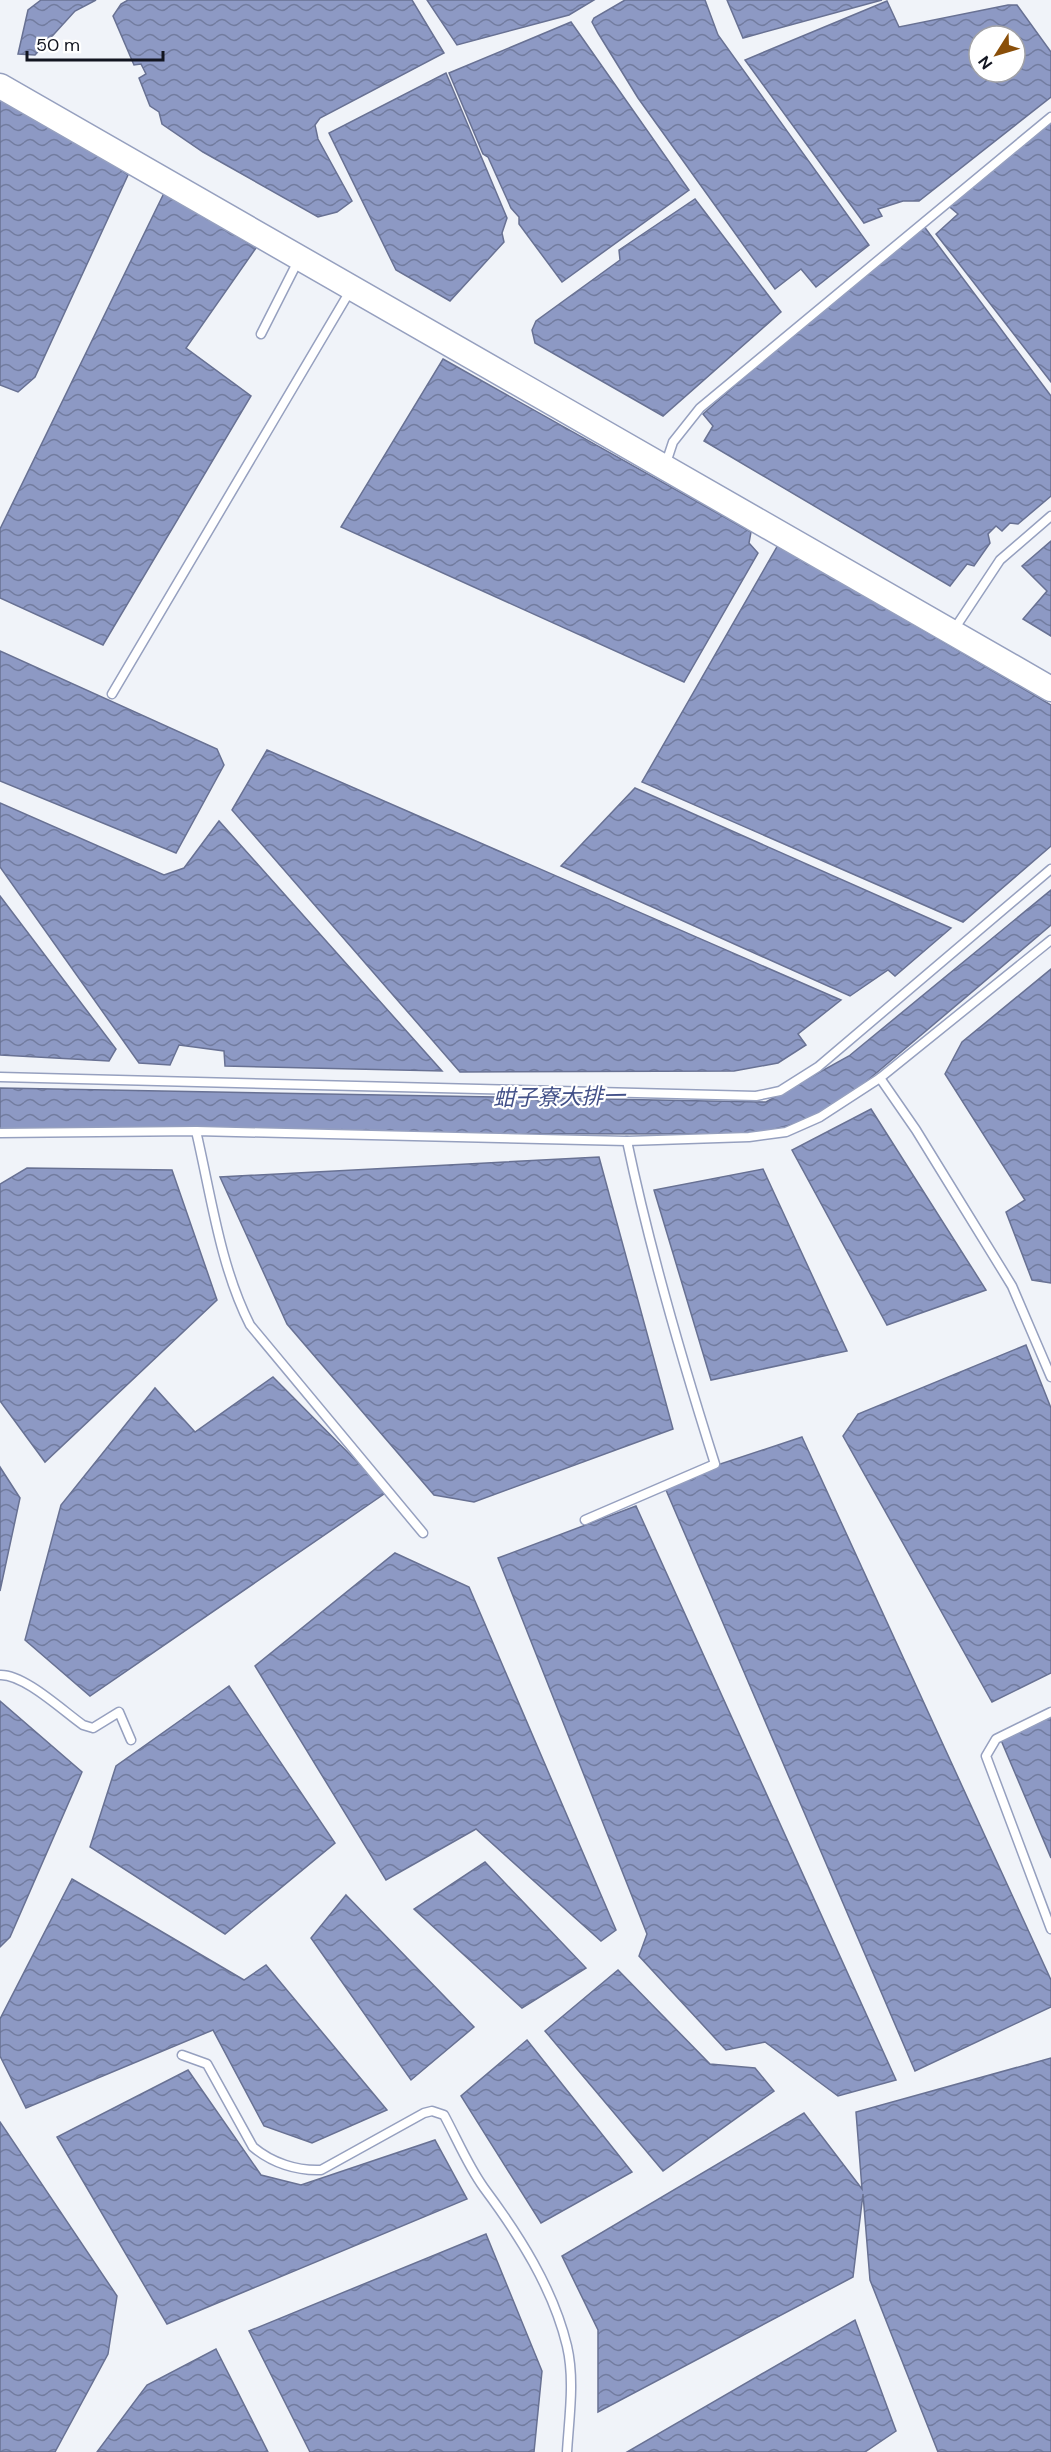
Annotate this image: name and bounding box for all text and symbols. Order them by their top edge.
scale bar [27,24,164,62]
north arrow [967,24,1027,84]
text: 50 m [36,33,80,57]
text: N [974,52,997,74]
water label: 蚶子寮大排一 [493,1081,627,1113]

